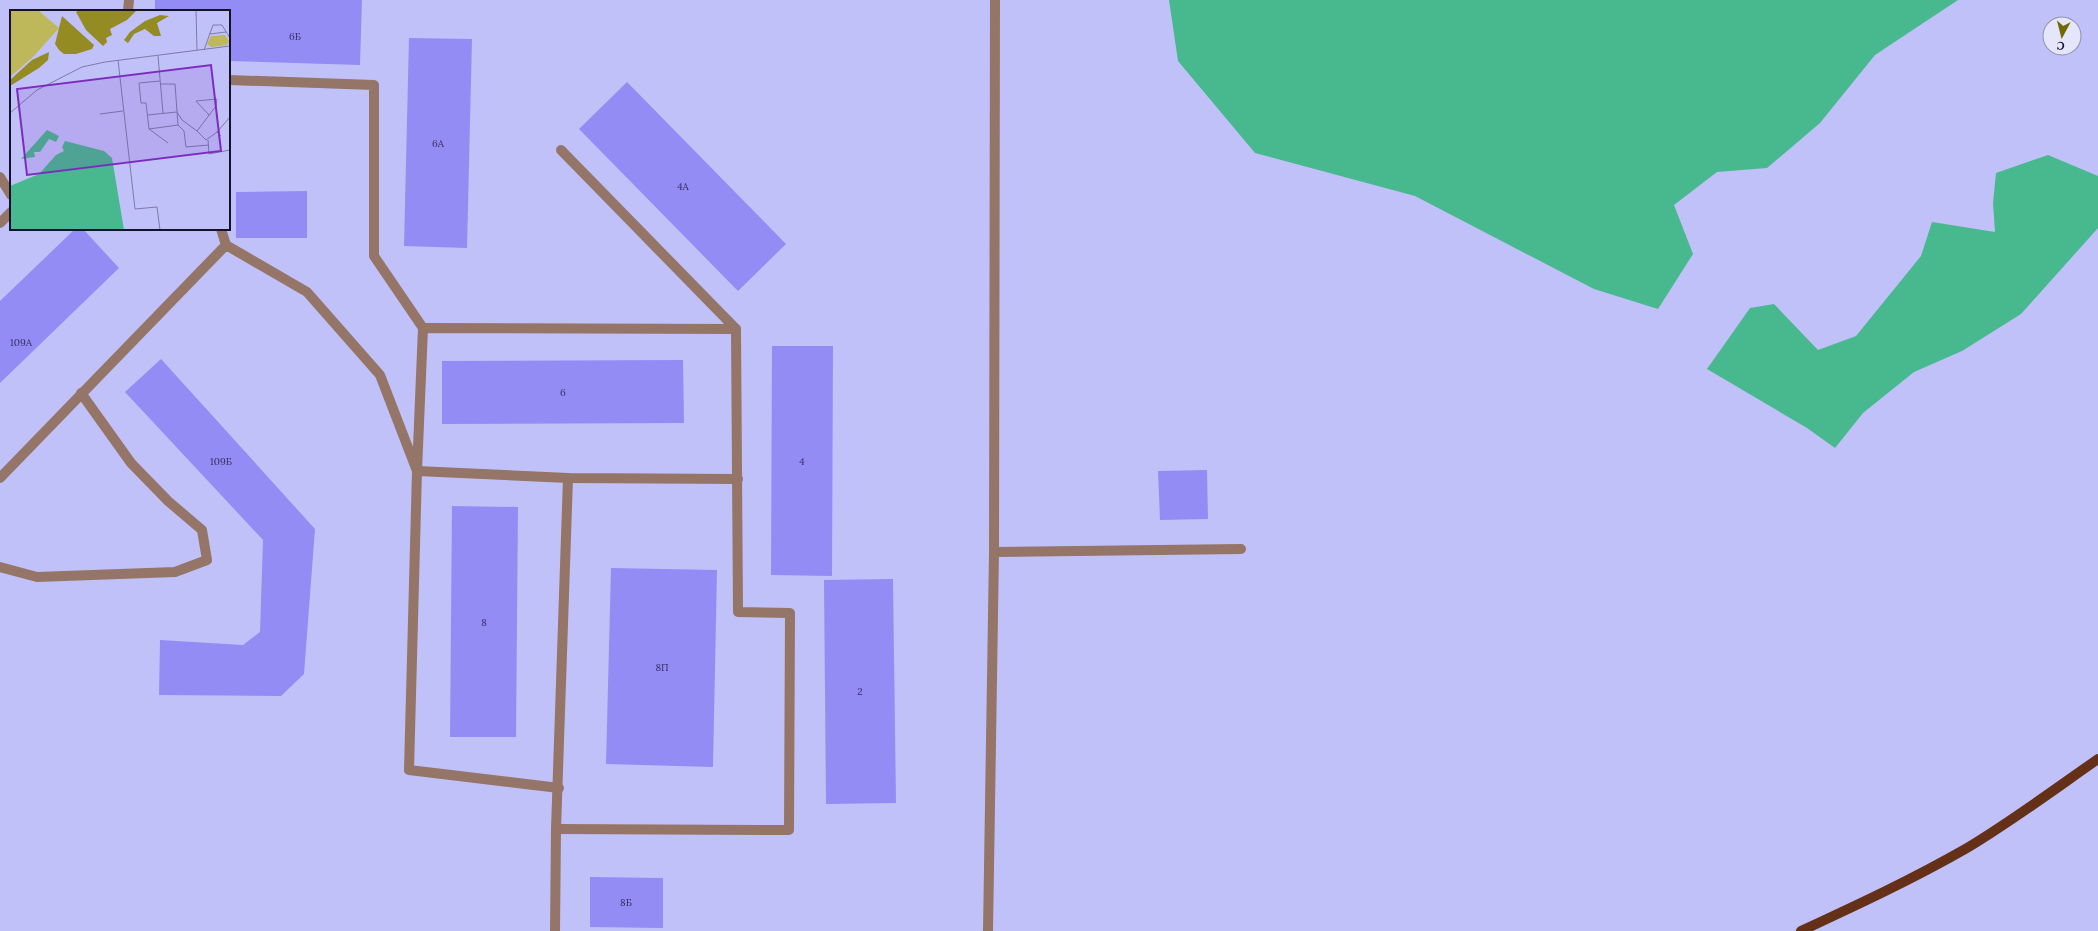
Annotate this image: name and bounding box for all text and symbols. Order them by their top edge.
inset map [10,10,230,230]
north arrow [2042,16,2082,56]
house number: 6Б [289,30,301,43]
text: С [2056,38,2065,53]
house number: 6А [432,137,445,150]
house number: 4А [677,180,690,193]
house number: 109А [10,336,33,349]
house number: 6 [560,386,566,399]
house number: 109Б [210,455,232,468]
house number: 4 [799,455,805,468]
house number: 8 [481,616,487,629]
house number: 8П [655,661,669,674]
house number: 2 [857,685,863,698]
house number: 8Б [620,896,632,909]

